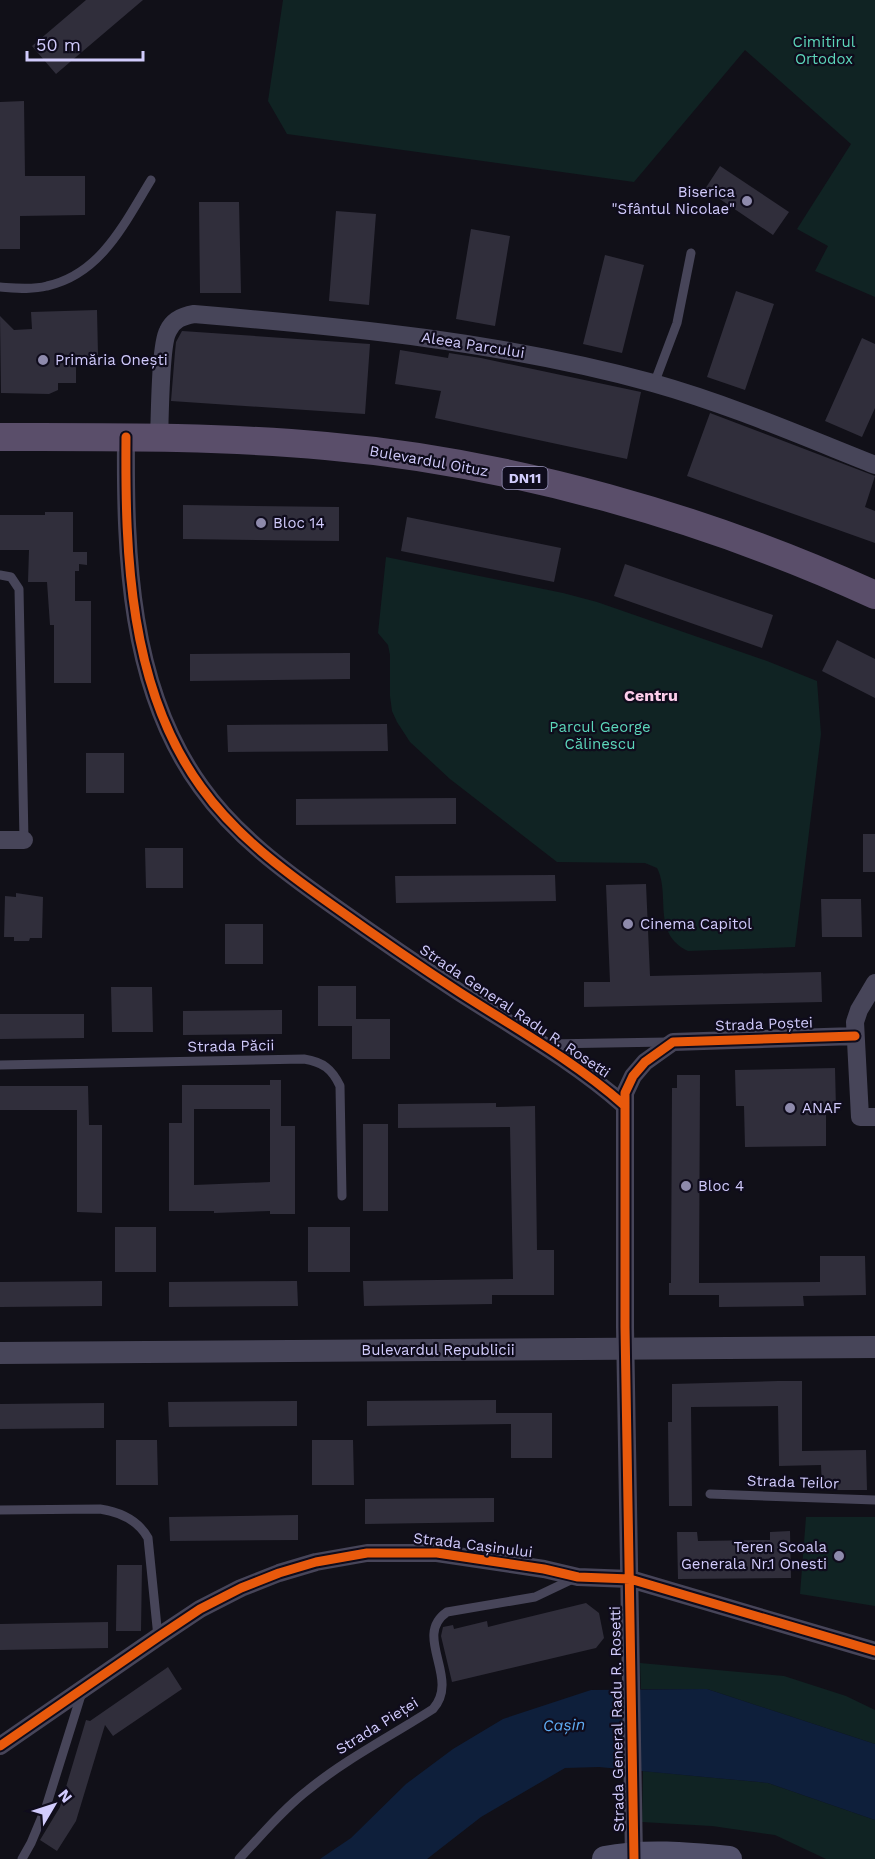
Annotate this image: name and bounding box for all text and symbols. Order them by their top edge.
scale bar [27,24,142,62]
park label: Cimitirul Ortodox [793,33,856,68]
text: 50 m [36,34,81,55]
place label: Biserica "Sfântul Nicolae" [612,183,735,218]
marker: Biserica "Sfântul Nicolae" [740,194,754,208]
street label: Aleea Parcului [420,328,526,362]
place label: Primăria Onești [55,351,168,369]
marker: Primăria Onești [36,353,50,367]
street label: Bulevardul Oituz [368,442,490,480]
road number: DN11 [502,467,548,489]
place label: Bloc 14 [273,514,325,532]
marker: Bloc 14 [254,516,268,530]
district label: Centru [624,686,678,705]
park label: Parcul George Călinescu [549,718,651,753]
place label: Cinema Capitol [640,915,752,933]
marker: Cinema Capitol [621,917,635,931]
street label: Strada General Radu R. Rosetti [416,940,614,1082]
street label: Strada Poștei [715,1013,813,1035]
street label: Strada Păcii [187,1036,275,1056]
place label: ANAF [802,1099,842,1117]
marker: ANAF [783,1101,797,1115]
place label: Bloc 4 [698,1177,744,1195]
marker: Bloc 4 [679,1179,693,1193]
street label: Bulevardul Republicii [361,1341,515,1359]
street label: Strada Teilor [747,1471,839,1493]
street label: Strada Cașinului [412,1529,534,1561]
place label: Teren Scoala Generala Nr.1 Onesti [681,1538,828,1573]
marker: Teren Scoala Generala Nr.1 Onesti [832,1549,846,1563]
street label: Strada General Radu R. Rosetti [606,1606,628,1832]
street label: Strada Pieței [333,1694,421,1758]
water label: Cașin [542,1715,586,1735]
north arrow [24,1775,84,1835]
text: N [54,1785,76,1806]

